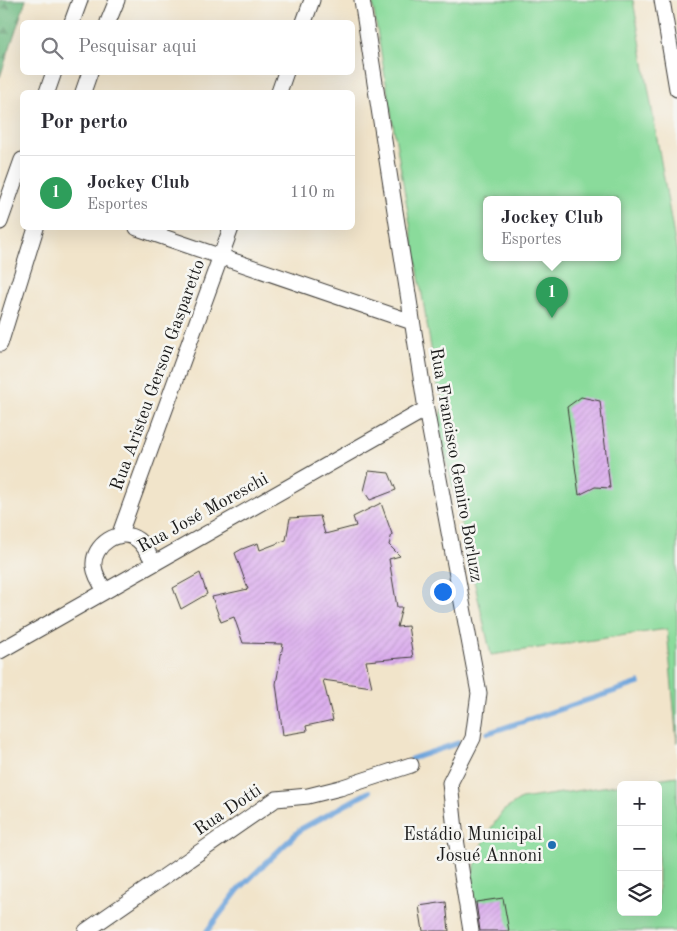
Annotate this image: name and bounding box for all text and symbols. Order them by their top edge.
search box [20,20,355,75]
icon: search [38,34,66,62]
text: Pesquisar aqui [78,38,197,57]
text: Por perto [40,112,128,133]
text: Jockey Club [87,174,190,193]
text: 1 [51,185,61,201]
text: 110 m [290,185,335,201]
popup [483,196,621,261]
text: Esportes [87,197,148,213]
text: Jockey Club [501,209,603,228]
text: Esportes [501,232,561,248]
street label: Rua Aristeu Gerson Gasparetto [108,257,208,493]
pin: 1 [536,277,568,318]
street label: Rua Francisco Gemiro Borluzz [426,346,486,584]
street label: Rua José Moreschi [135,470,271,556]
your location [430,579,456,605]
street label: Rua Dotti [191,781,265,839]
map controls [617,781,662,916]
button: + [617,781,662,826]
place label: Estádio Municipal Josué Annoni [403,826,542,865]
button: − [617,826,662,871]
marker: Estádio Municipal Josué Annoni [546,839,558,851]
button: layers [617,871,662,916]

